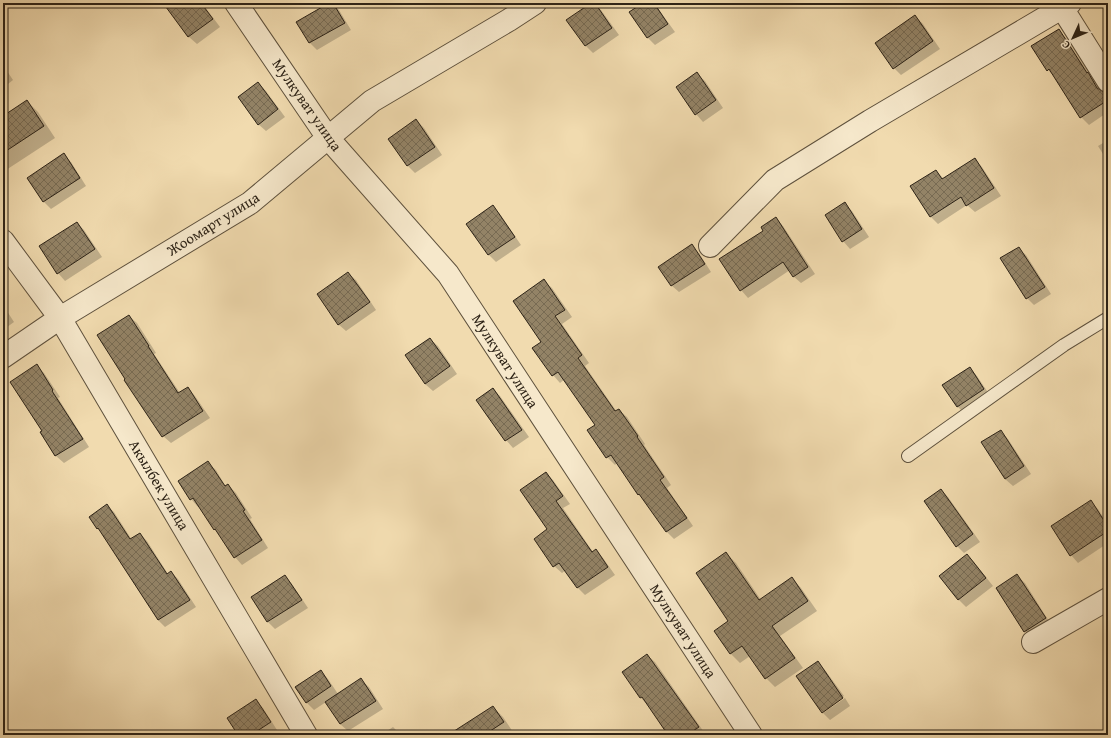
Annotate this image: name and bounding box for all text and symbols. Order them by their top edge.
north arrow [1053,18,1093,58]
text: С [1058,37,1074,53]
street label: Мулкуват улица [268,54,348,156]
street label: Жоомарт улица [162,186,264,261]
street label: Мулкуват улица [467,309,544,413]
street label: Акылбек улица [124,436,195,535]
street label: Мулкуват улица [645,579,722,683]

